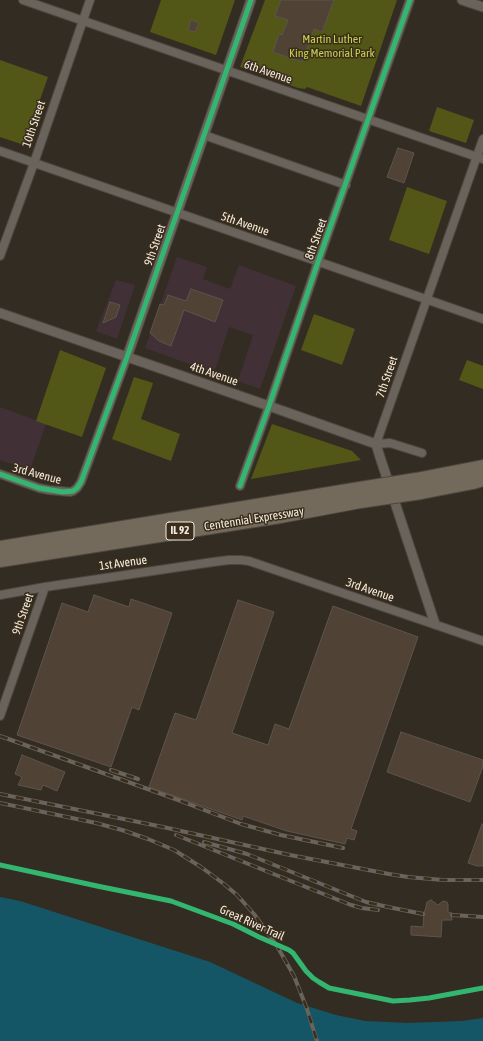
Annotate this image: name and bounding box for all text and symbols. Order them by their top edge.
park label: Martin Luther King Memorial Park [289,32,375,60]
street label: 6th Avenue [242,57,294,87]
street label: 10th Street [19,99,49,149]
street label: 5th Avenue [219,209,271,239]
street label: 8th Street [302,216,330,262]
street label: 9th Street [141,222,169,268]
street label: 7th Street [373,354,401,400]
street label: 4th Avenue [188,359,240,389]
street label: 3rd Avenue [11,461,63,487]
street label: Centennial Expressway [203,504,305,534]
road number: IL 92 [166,522,194,540]
street label: 1st Avenue [98,553,148,573]
street label: 3rd Avenue [344,575,396,605]
street label: 9th Street [9,591,37,637]
street label: Great River Trail [217,902,287,944]

